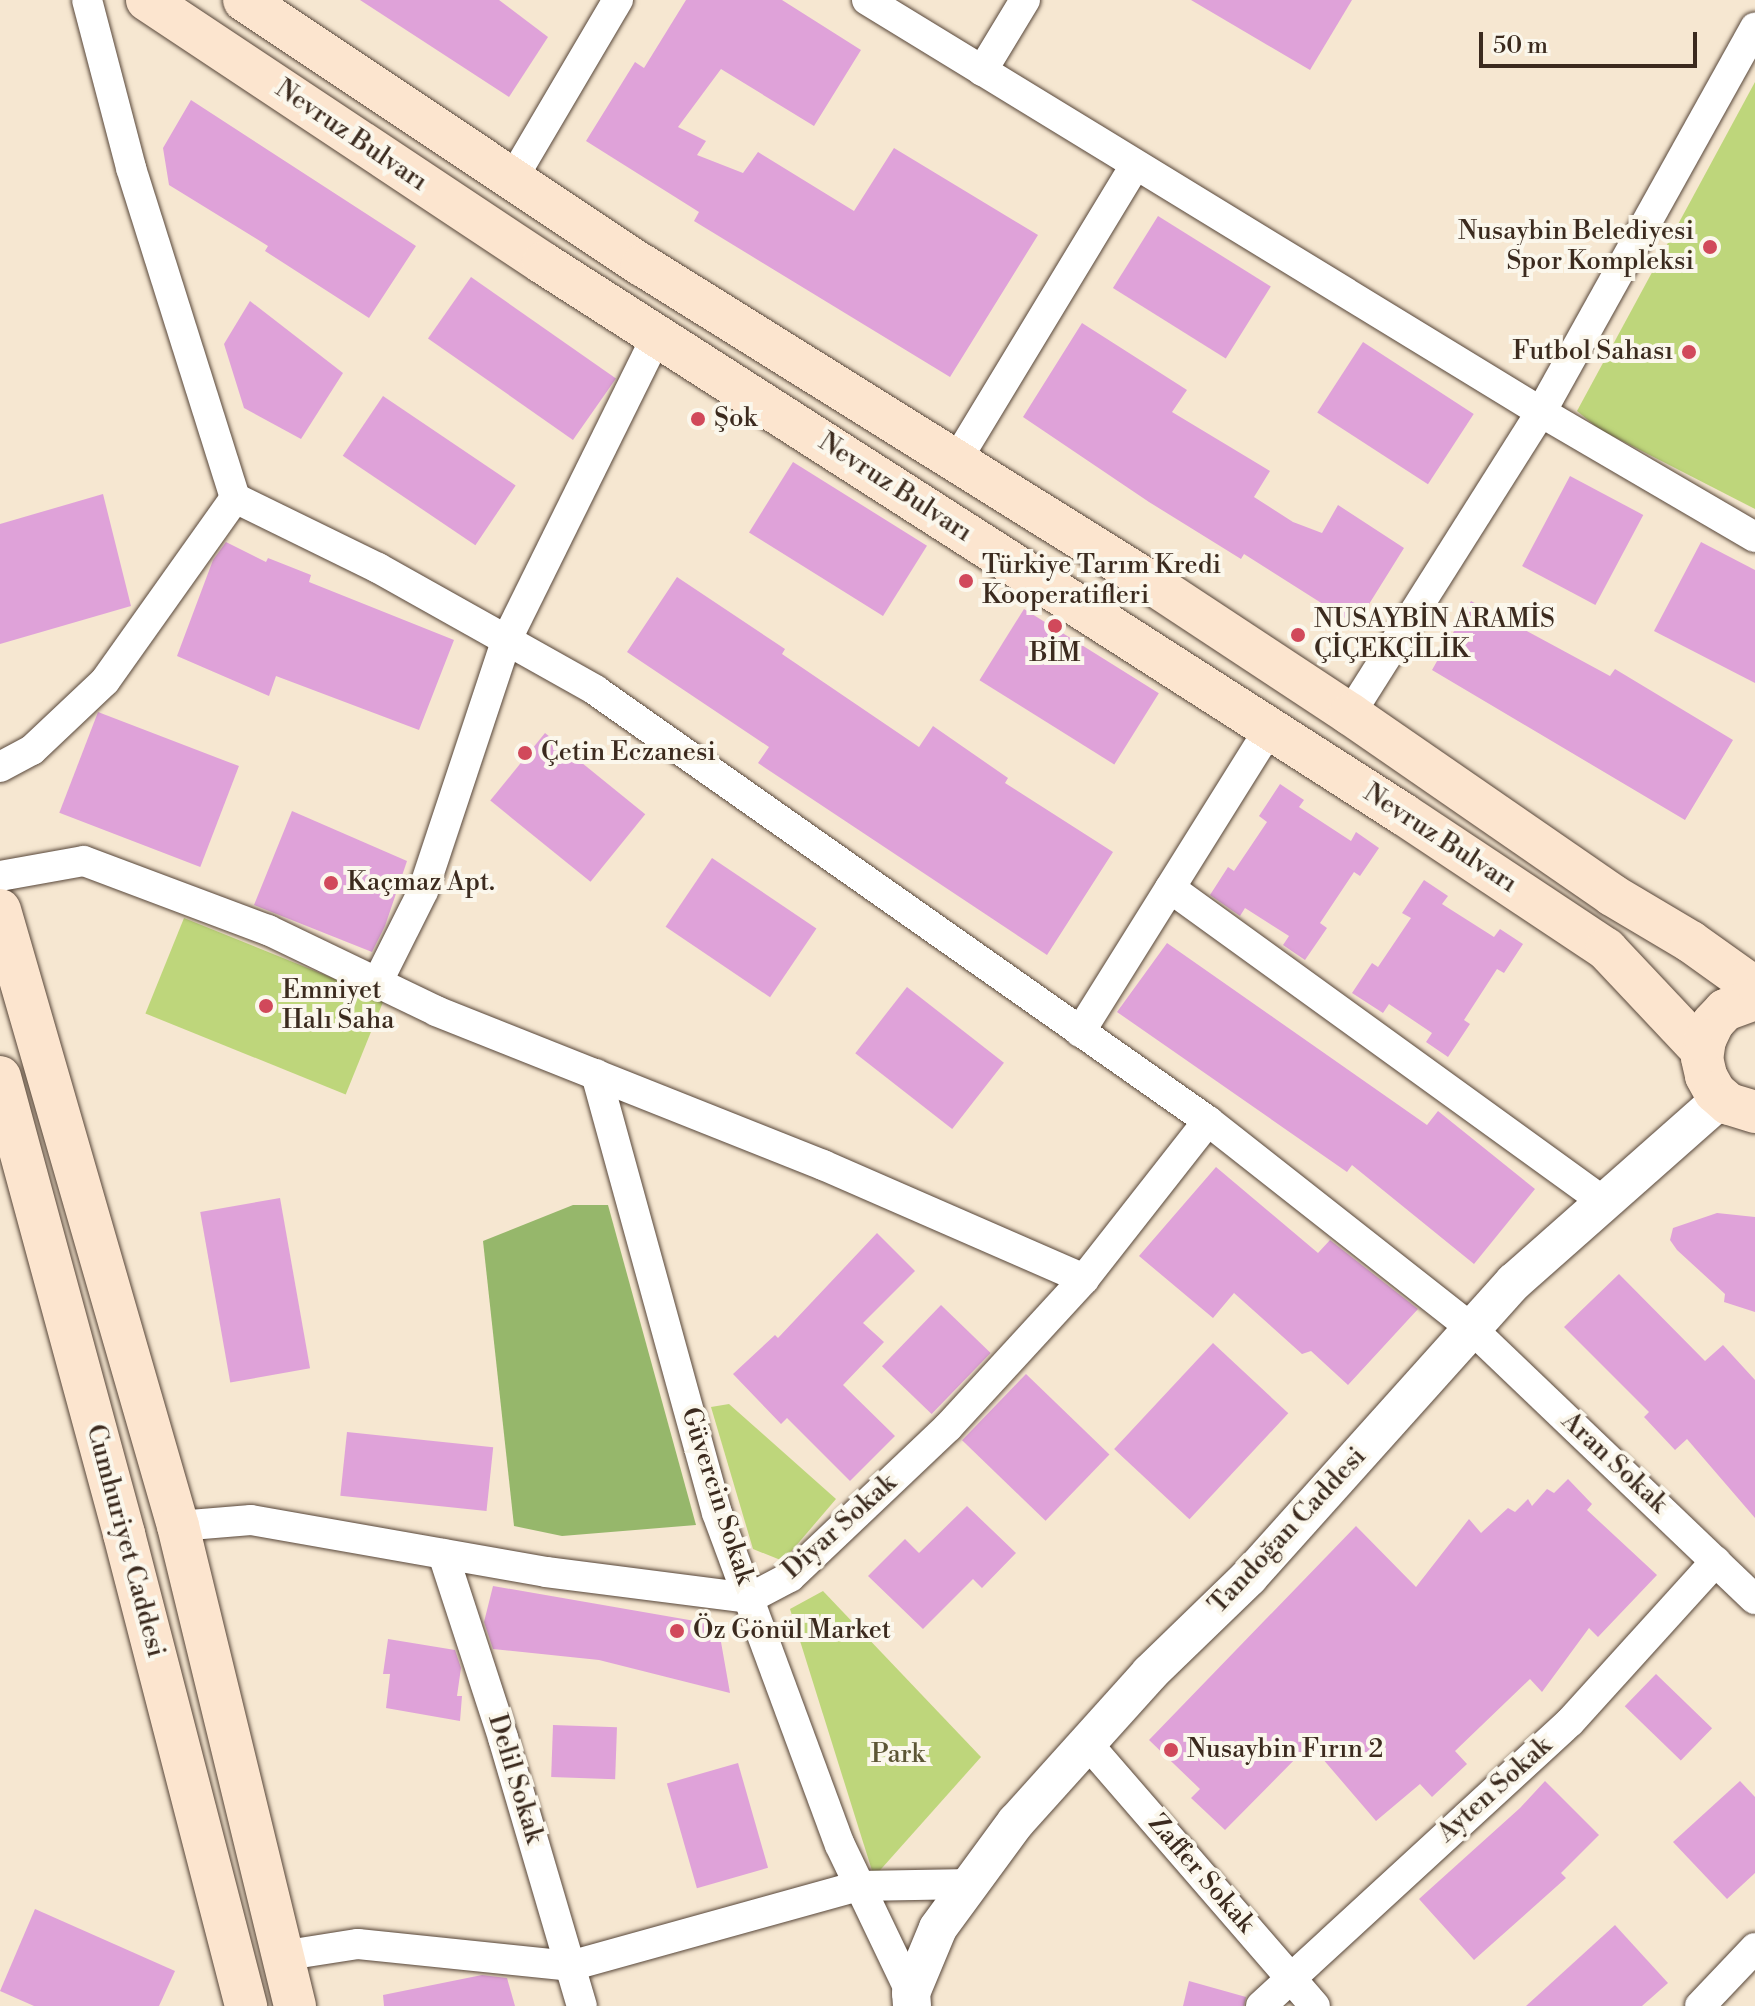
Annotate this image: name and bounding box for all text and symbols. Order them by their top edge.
scale bar [1483,16,1701,66]
text: 50 m [1493,31,1548,61]
street label: Nevruz Bulvarı [269,74,433,198]
place label: Nusaybin Belediyesi Spor Kompleksi [1458,216,1694,278]
marker: Nusaybin Belediyesi Spor Kompleksi [1701,238,1719,256]
place label: Futbol Sahası [1513,336,1673,368]
marker: Futbol Sahası [1680,343,1698,361]
place label: Şok [714,403,757,435]
marker: Şok [689,410,707,428]
street label: Nevruz Bulvarı [813,427,977,549]
place label: Türkiye Tarım Kredi Kooperatifleri [982,550,1221,612]
marker: Türkiye Tarım Kredi Kooperatifleri [957,572,975,590]
place label: NUSAYBİN ARAMİS ÇİÇEKÇİLİK [1314,604,1555,666]
marker: BİM [1046,617,1064,635]
marker: NUSAYBİN ARAMİS ÇİÇEKÇİLİK [1289,626,1307,644]
place label: BİM [1029,638,1081,670]
place label: Çetin Eczanesi [541,737,716,769]
marker: Çetin Eczanesi [516,744,534,762]
street label: Nevruz Bulvarı [1358,778,1522,900]
place label: Kaçmaz Apt. [347,867,495,899]
marker: Kaçmaz Apt. [322,874,340,892]
place label: Emniyet Halı Saha [282,975,394,1036]
marker: Emniyet Halı Saha [257,997,275,1015]
street label: Güvercin Sokak [674,1404,760,1588]
street label: Aran Sokak [1554,1406,1674,1520]
street label: Cumhuriyet Caddesi [79,1421,171,1661]
street label: Tandoğan Caddesi [1203,1441,1373,1621]
street label: Diyar Sokak [777,1468,903,1586]
place label: Öz Gönül Market [693,1615,891,1647]
marker: Öz Gönül Market [668,1622,686,1640]
street label: Delil Sokak [481,1711,549,1847]
street label: Ayten Sokak [1432,1731,1558,1849]
place label: Nusaybin Fırın 2 [1187,1734,1383,1766]
park label: Park [871,1739,925,1771]
marker: Nusaybin Fırın 2 [1162,1741,1180,1759]
street label: Zaffer Sokak [1141,1808,1261,1940]

